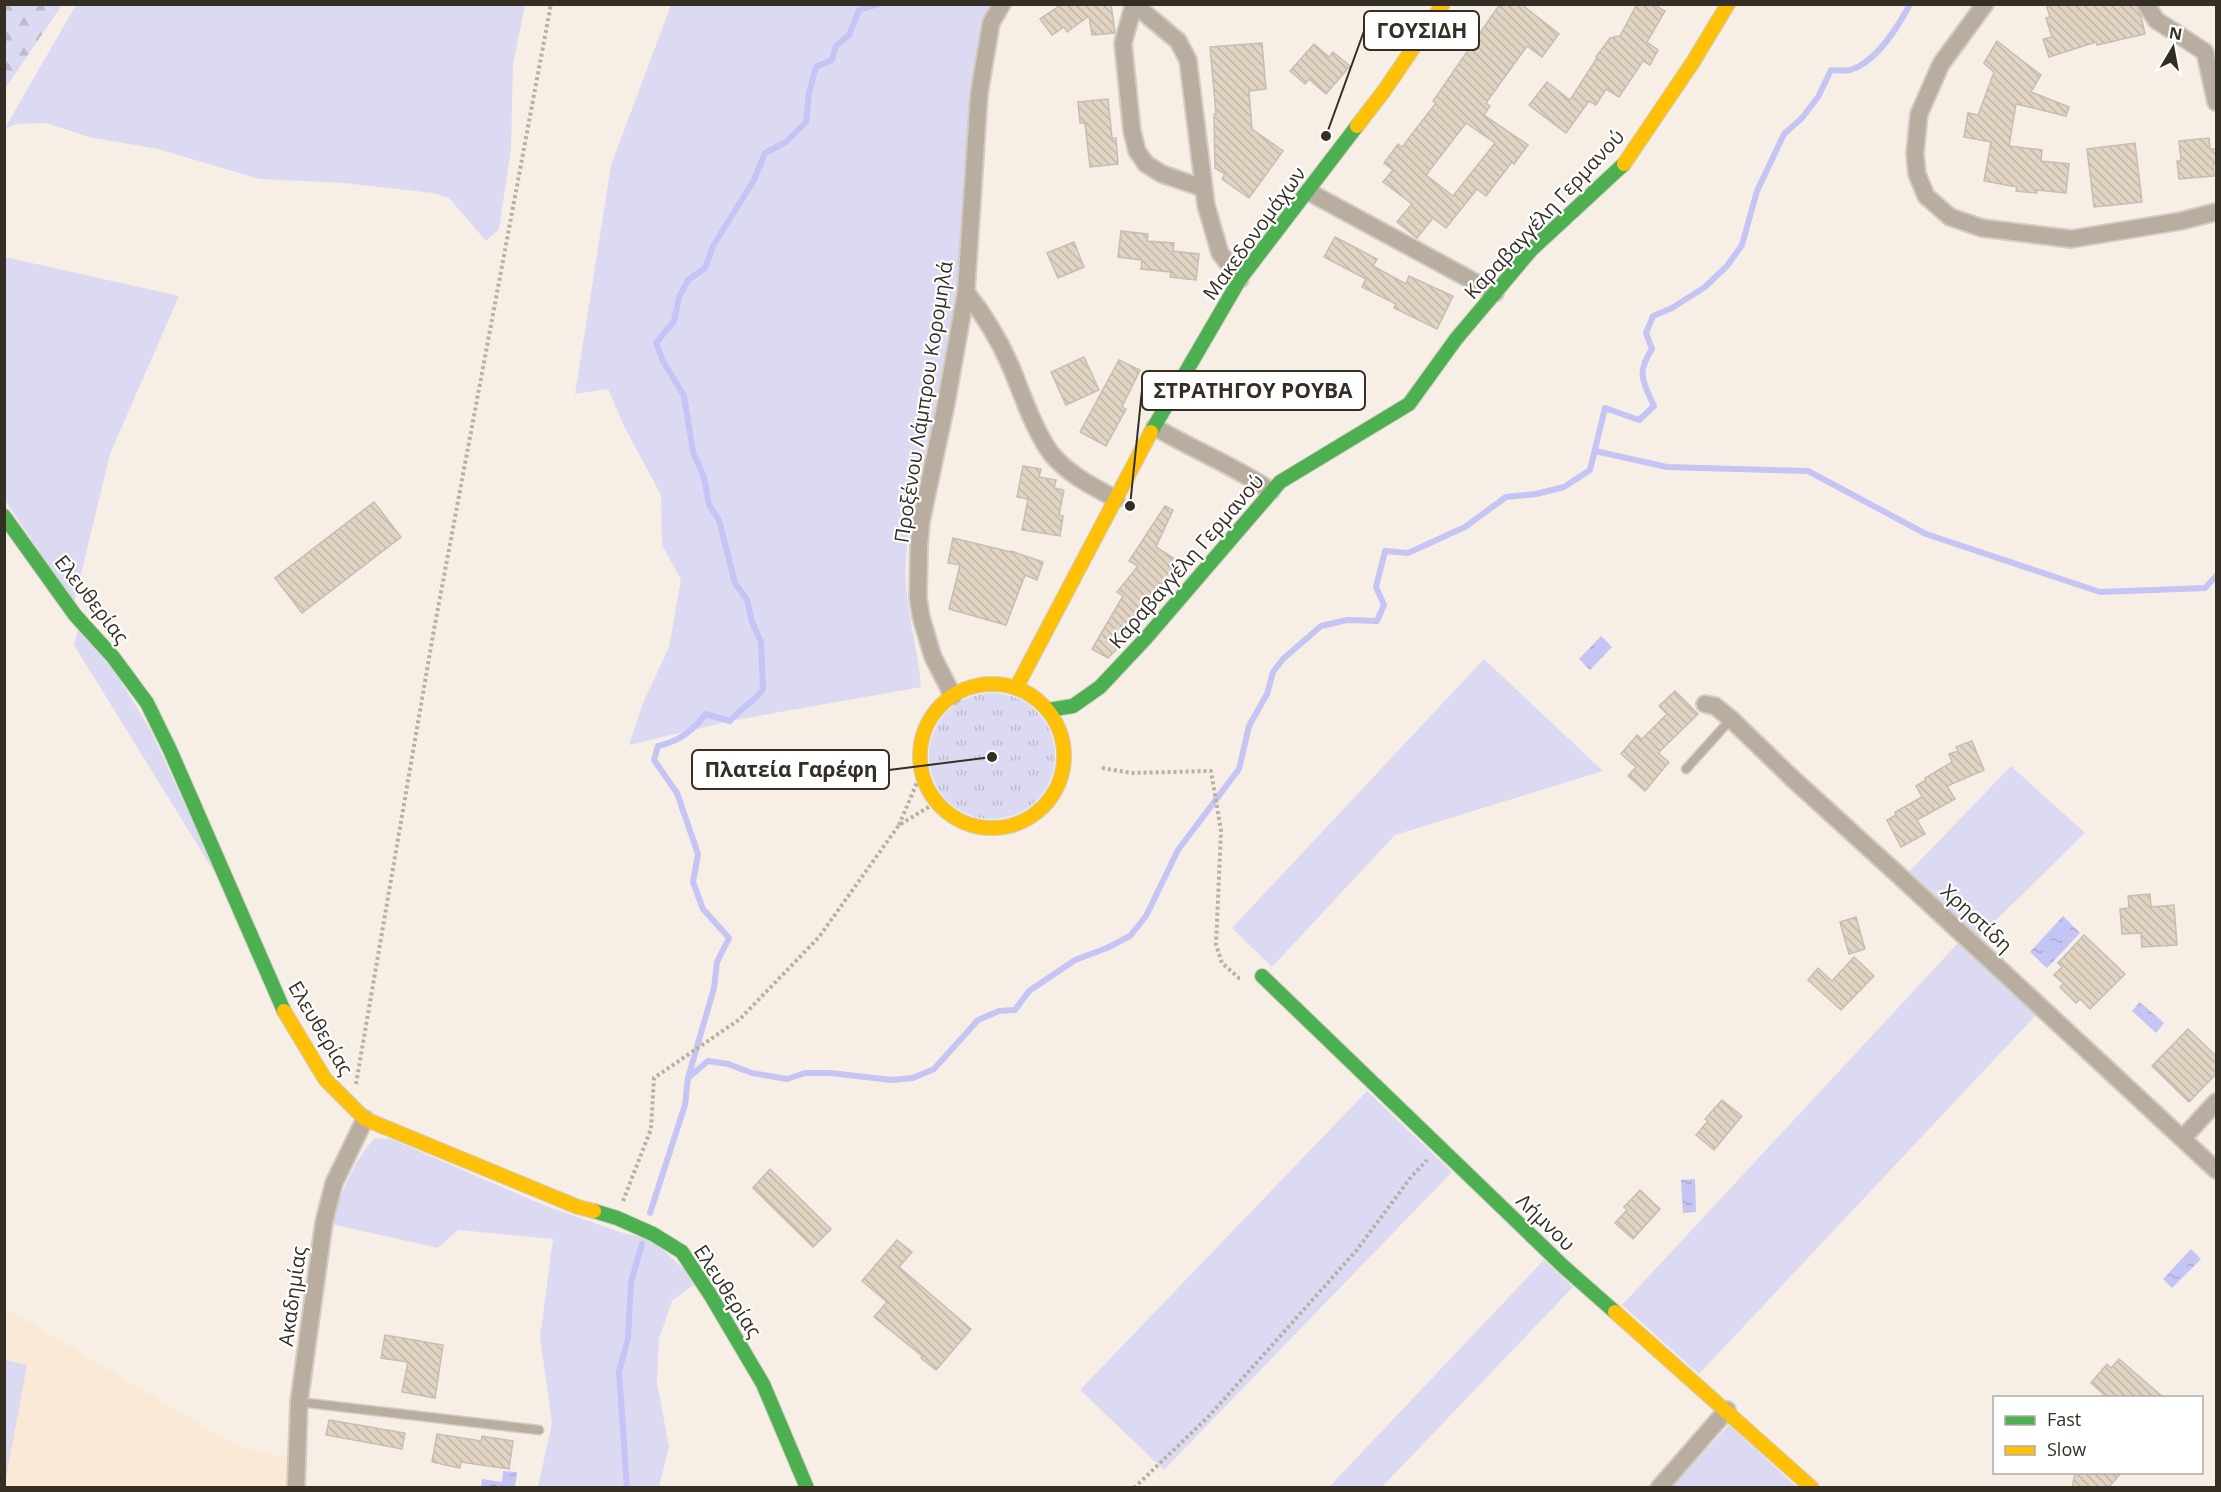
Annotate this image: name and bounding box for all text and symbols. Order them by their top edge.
callout: ΓΟΥΣΙΔΗ [1364,11,1479,50]
text: ΓΟΥΣΙΔΗ [1377,16,1467,44]
north arrow [2143,18,2203,78]
text: N [2167,21,2184,45]
street label: Καραβαγγέλη Γερμανού [1458,123,1630,305]
street label: Μακεδονομάχων [1196,161,1312,305]
street label: Προξένου Λάμπρου Κορομηλά [887,259,959,545]
callout: ΣΤΡΑΤΗΓΟΥ ΡΟΥΒΑ [1142,371,1365,410]
text: ΣΤΡΑΤΗΓΟΥ ΡΟΥΒΑ [1153,376,1353,404]
street label: Καραβαγγέλη Γερμανού [1103,468,1269,654]
street label: Ελευθερίας [49,549,135,649]
callout: Πλατεία Γαρέφη [692,750,889,789]
text: Πλατεία Γαρέφη [704,755,878,783]
street label: Χρηστίδη [1935,878,2019,958]
street label: Ελευθερίας [282,976,360,1081]
street label: Λήμνου [1511,1187,1581,1257]
street label: Ελευθερίας [688,1239,768,1343]
street label: Ακαδημίας [272,1244,312,1348]
legend [1993,1396,2203,1474]
text: Fast [2047,1407,2081,1431]
text: Slow [2047,1437,2086,1461]

